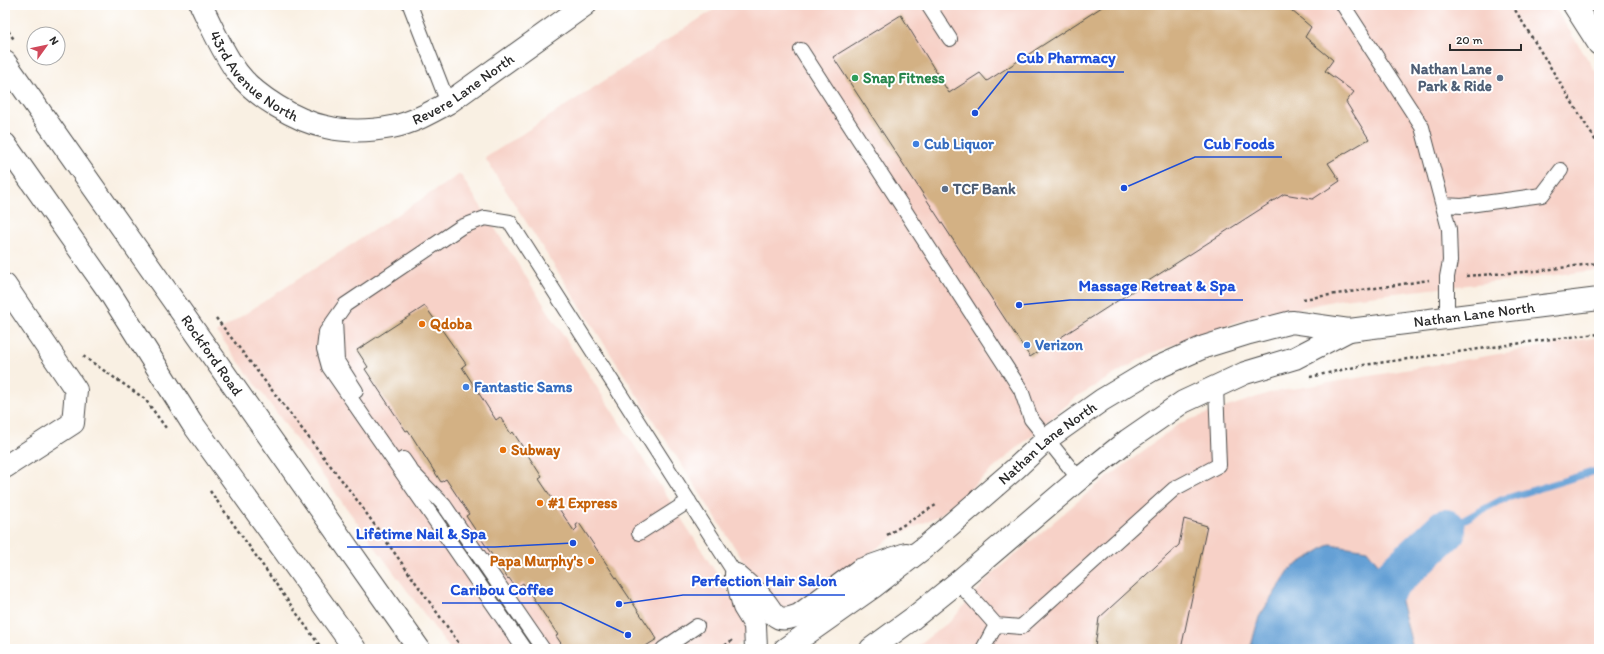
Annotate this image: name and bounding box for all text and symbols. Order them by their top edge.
north arrow [26,26,66,66]
scale bar [1450,26,1521,52]
street label: 43rd Avenue North [206,28,302,125]
text: 20 m [1456,33,1483,47]
text: N [46,34,61,47]
callout: Cub Pharmacy [1008,44,1124,72]
text: Cub Pharmacy [1016,48,1116,68]
street label: Revere Lane North [409,50,518,129]
place label: Nathan Lane Park & Ride [1411,60,1492,95]
place label: Snap Fitness [863,69,945,88]
marker: Snap Fitness [850,73,860,83]
marker: Nathan Lane Park & Ride [1495,73,1505,83]
callout: Cub Foods [1195,129,1282,157]
text: Cub Foods [1203,134,1275,153]
place label: Cub Liquor [924,135,995,154]
marker: Cub Liquor [911,139,921,149]
place label: TCF Bank [952,180,1016,198]
marker: TCF Bank [940,184,950,194]
callout: Massage Retreat & Spa [1070,272,1243,300]
text: Massage Retreat & Spa [1078,276,1236,296]
street label: Nathan Lane North [1412,298,1536,331]
street label: Rockford Road [177,311,247,399]
place label: Qdoba [430,315,473,333]
marker: Qdoba [417,319,427,329]
place label: Verizon [1035,336,1084,354]
marker: Verizon [1022,340,1032,350]
place label: Fantastic Sams [474,378,573,396]
marker: Fantastic Sams [461,382,471,392]
street label: Nathan Lane North [994,398,1100,488]
place label: Subway [511,441,561,460]
marker: Subway [498,445,508,455]
place label: #1 Express [547,494,618,513]
marker: #1 Express [535,498,545,508]
callout: Lifetime Nail & Spa [347,519,495,547]
text: Lifetime Nail & Spa [356,524,487,544]
place label: Papa Murphy's [490,552,583,571]
marker: Papa Murphy's [586,556,596,566]
callout: Perfection Hair Salon [683,567,845,595]
text: Perfection Hair Salon [691,571,837,590]
callout: Caribou Coffee [442,575,561,603]
text: Caribou Coffee [450,580,554,599]

